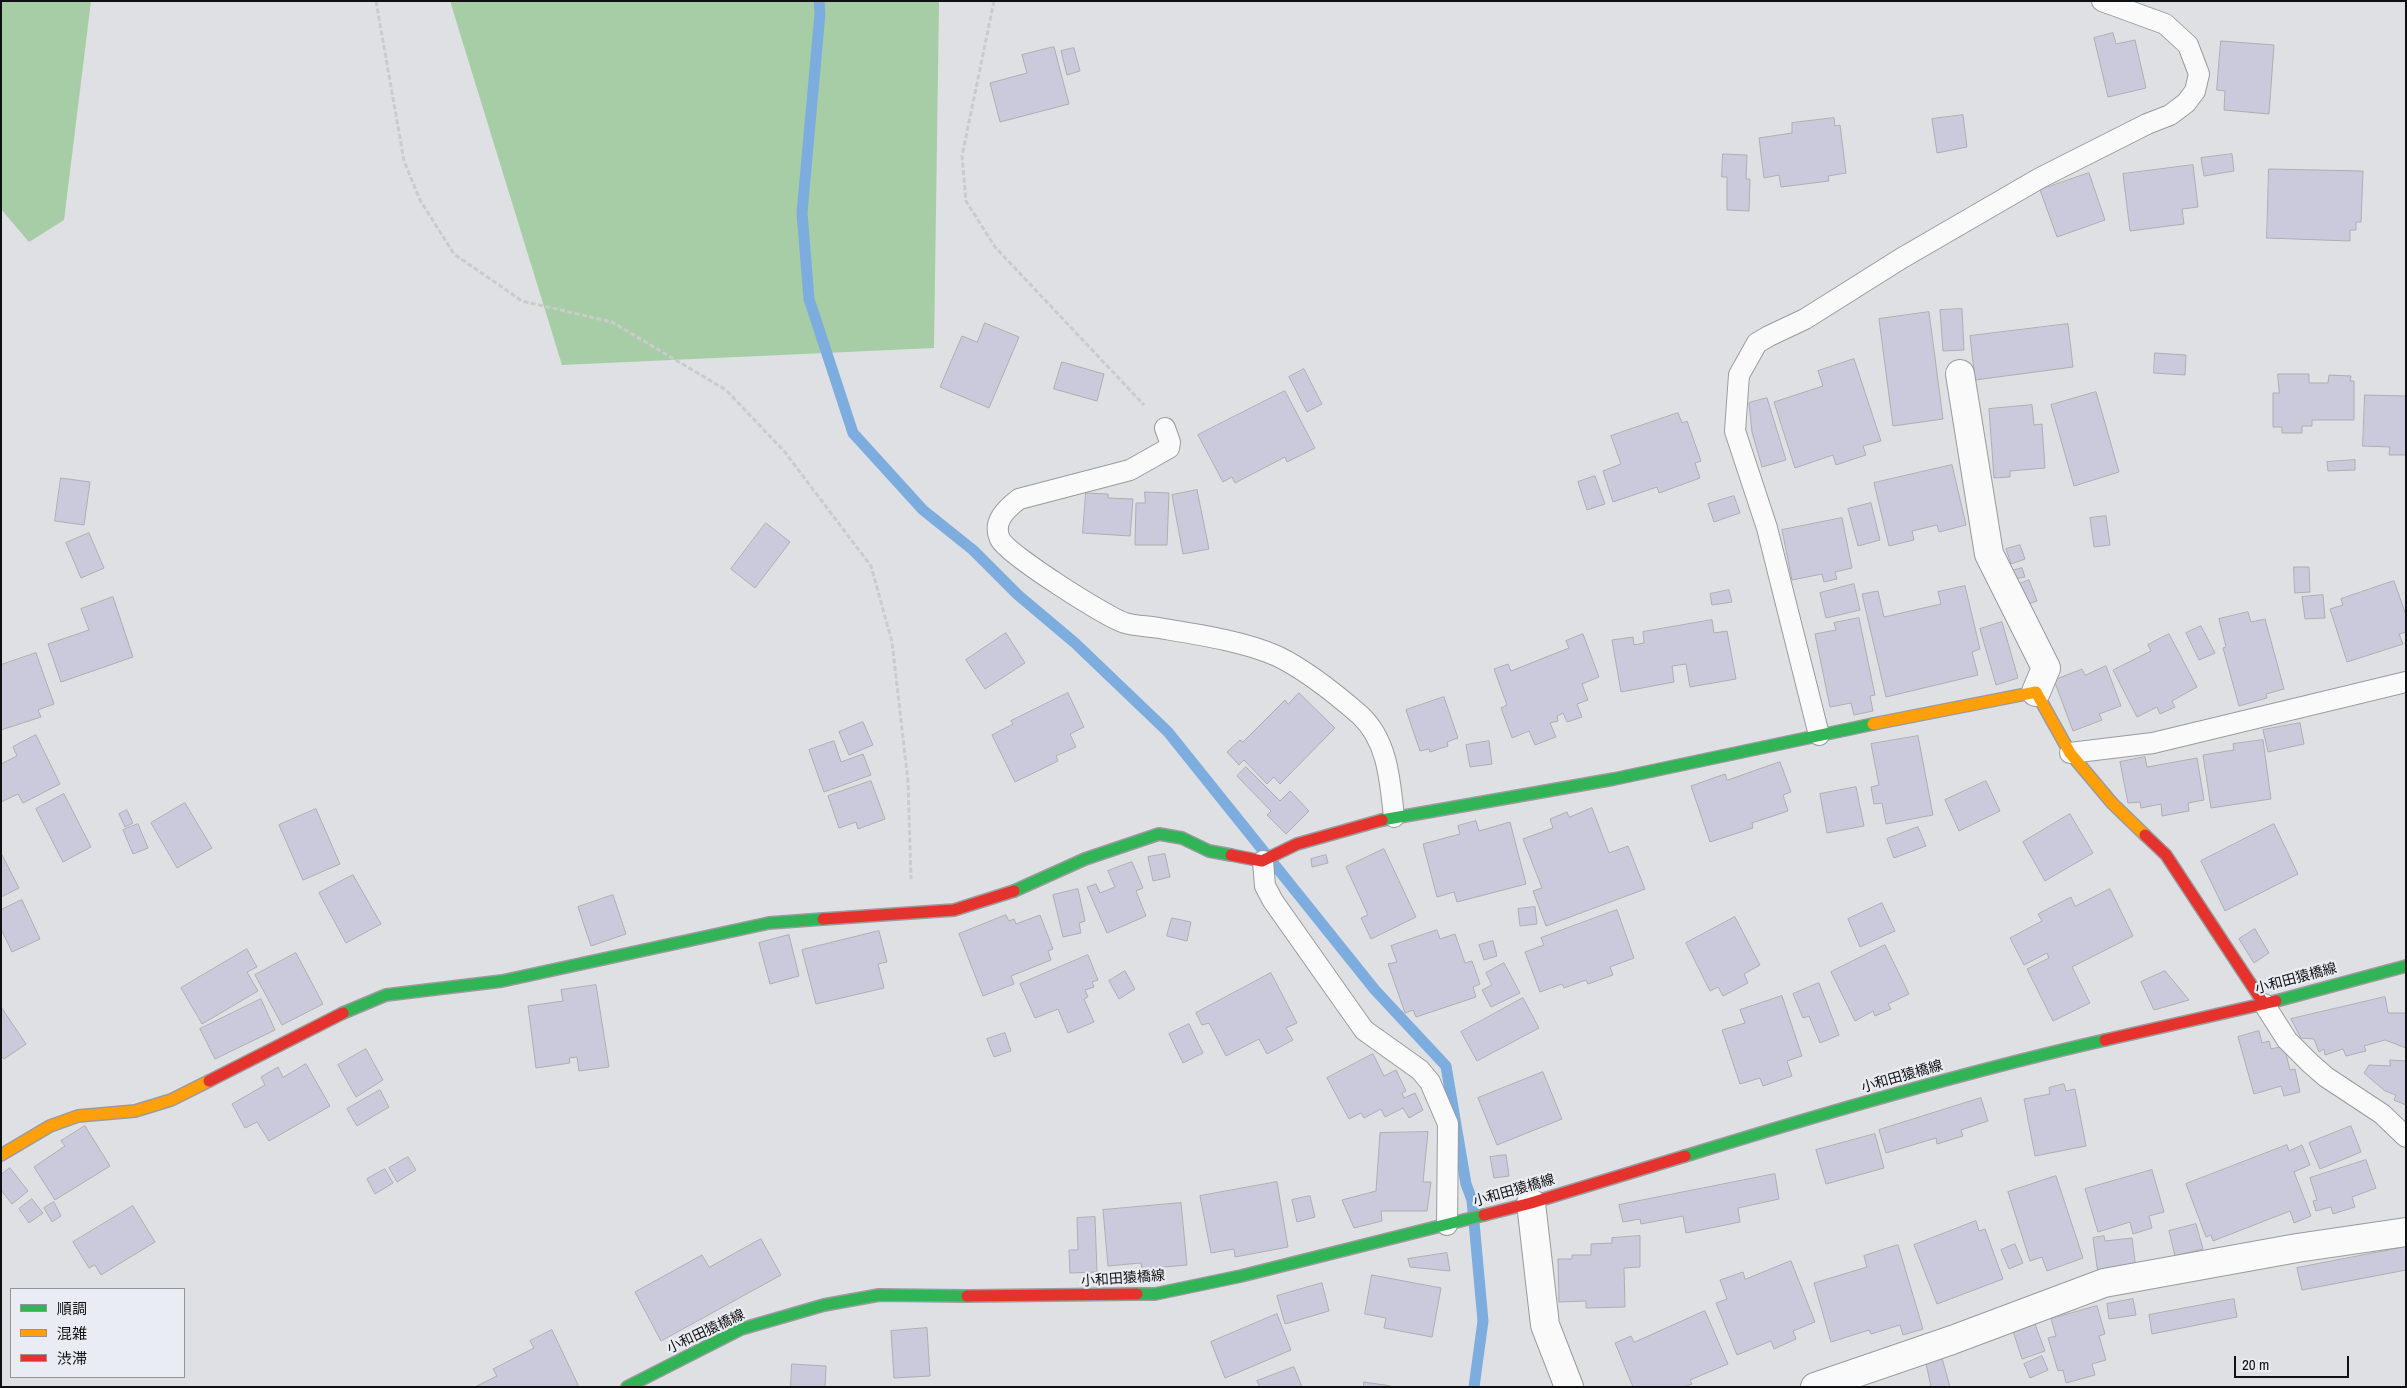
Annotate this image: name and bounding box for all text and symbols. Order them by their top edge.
street label: 小和田猿橋線 [2253,960,2339,998]
street label: 小和田猿橋線 [1859,1057,1945,1097]
street label: 小和田猿橋線 [1471,1171,1557,1211]
street label: 小和田猿橋線 [1081,1268,1165,1290]
legend [10,1288,185,1378]
text: 順調 [57,1298,87,1319]
street label: 小和田猿橋線 [664,1307,748,1357]
text: 混雑 [57,1323,87,1344]
scale bar [2237,1346,2352,1378]
text: 渋滞 [57,1348,87,1369]
text: 20 m [2242,1354,2269,1375]

